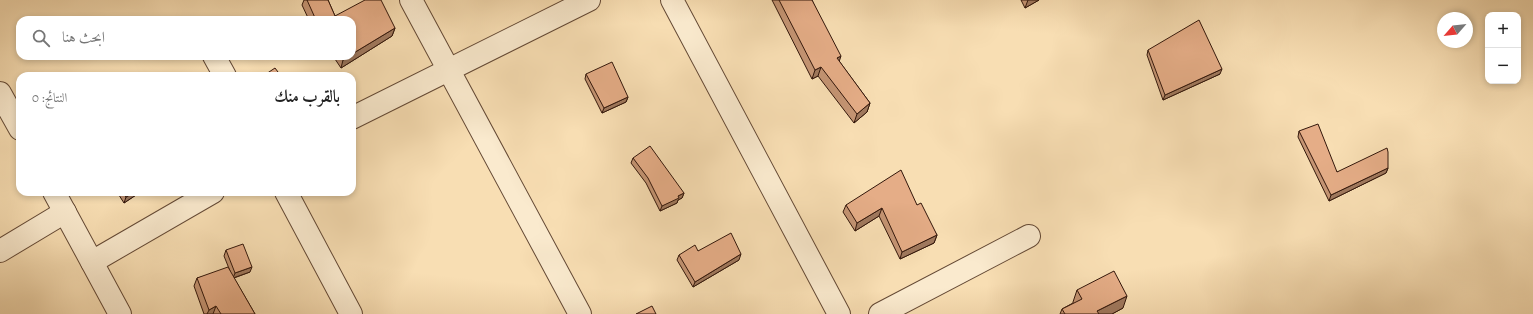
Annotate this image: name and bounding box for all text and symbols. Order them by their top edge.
north arrow [1437,12,1473,48]
map controls [1485,12,1521,84]
button: + [1485,12,1521,48]
search box [16,16,356,60]
icon: search [30,27,52,49]
text: ابحث هنا [62,27,105,47]
button: − [1485,48,1521,84]
text: بالقرب منك [274,85,340,108]
text: النتائج: 0 [32,89,67,106]

